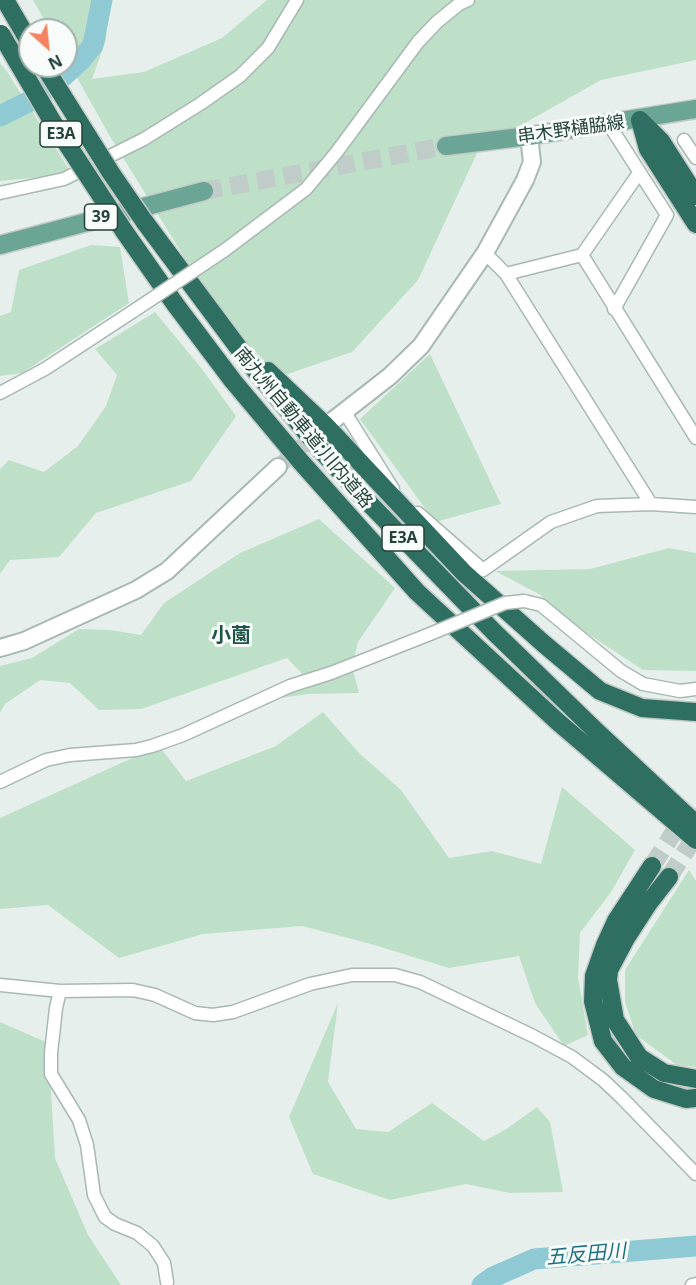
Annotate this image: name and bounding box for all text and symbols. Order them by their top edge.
north arrow [18,18,78,78]
text: N [44,49,66,75]
street label: 串木野樋脇線 [516,112,626,148]
road number: E3A [40,121,82,147]
road number: 39 [84,204,118,230]
street label: 南九州自動車道;川内道路 [230,343,376,513]
road number: E3A [382,525,424,551]
district label: 小薗 [211,624,251,648]
water label: 五反田川 [545,1240,627,1270]

